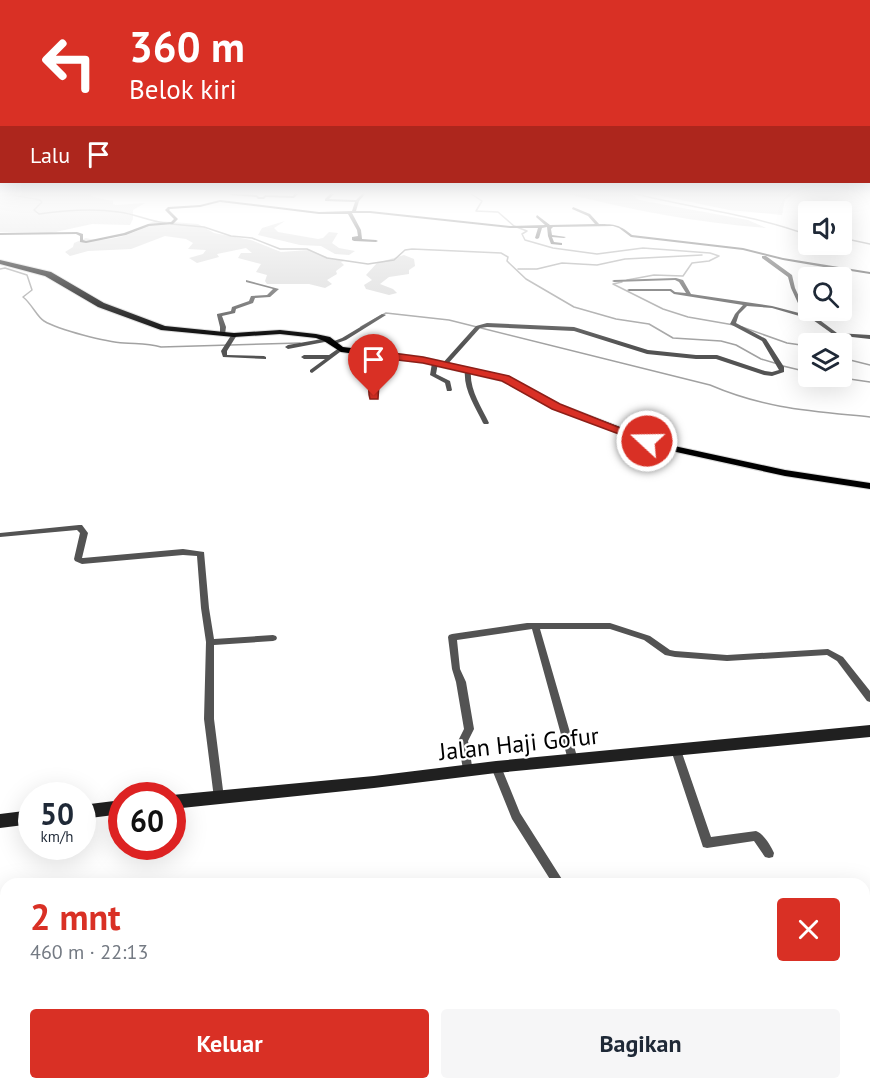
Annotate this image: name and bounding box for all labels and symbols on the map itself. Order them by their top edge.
pin [348,334,399,396]
position arrow [615,409,679,473]
street label: Jalan Haji Gofur [436,720,600,767]
speed limit sign: 60 [108,782,186,860]

